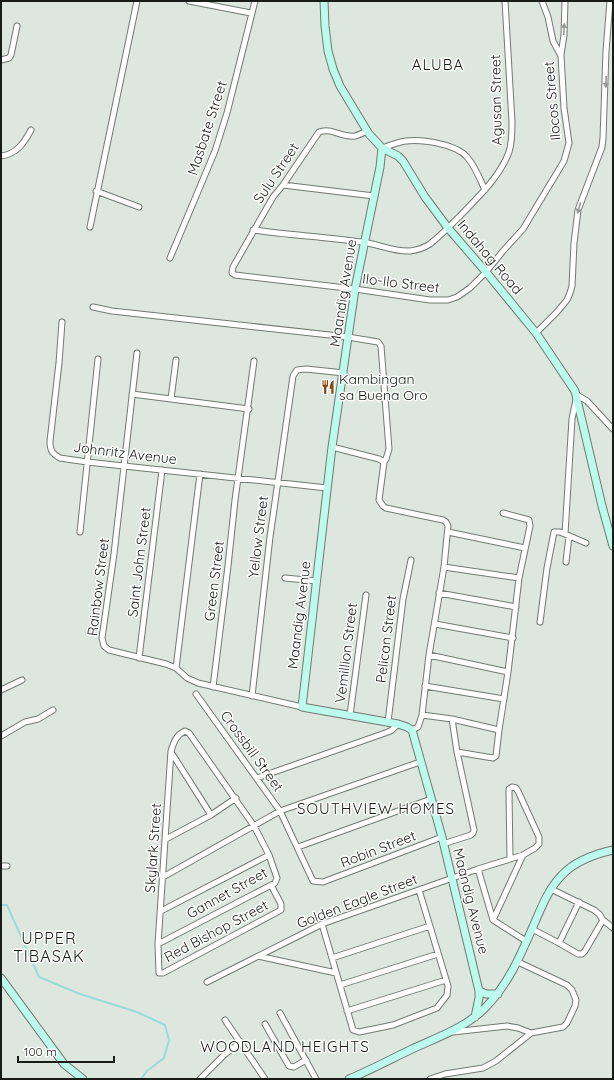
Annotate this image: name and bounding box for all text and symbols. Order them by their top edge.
one-way arrow [561,23,568,35]
street label: Agusan Street [486,54,506,146]
district label: ALUBA [412,55,464,74]
street label: Ilocos Street [540,60,564,141]
one-way arrow [602,76,609,88]
street label: Masbate Street [183,78,231,178]
street label: Sulu Street [249,139,303,207]
one-way arrow [576,202,582,214]
street label: Indahag Road [453,216,527,298]
street label: Maandig Avenue [326,238,360,348]
street label: Ilo-Ilo Street [361,269,441,297]
place label: Kambingan sa Buena Oro [339,370,428,404]
restaurant icon: Kambingan sa Buena Oro [320,379,336,395]
street label: Johnritz Avenue [72,438,178,468]
street label: Yellow Street [244,495,272,579]
street label: Saint John Street [123,506,155,618]
street label: Rainbow Street [83,537,113,637]
street label: Green Street [200,540,228,622]
street label: Maandig Avenue [283,560,315,670]
street label: Pelican Street [372,594,400,684]
street label: Vemillion Street [331,602,361,704]
street label: Crossbill Street [217,707,288,795]
district label: SOUTHVIEW HOMES [297,799,455,818]
street label: Skylark Street [141,802,165,894]
street label: Robin Street [338,826,419,872]
street label: Maandig Avenue [449,846,493,956]
street label: Gannet Street [184,863,271,923]
street label: Golden Eagle Street [294,870,420,932]
street label: Red Bishop Street [161,896,271,966]
district label: UPPER TIBASAK [13,928,85,966]
district label: WOODLAND HEIGHTS [200,1037,370,1056]
scale bar [18,1038,114,1064]
text: 100 m [24,1044,57,1059]

